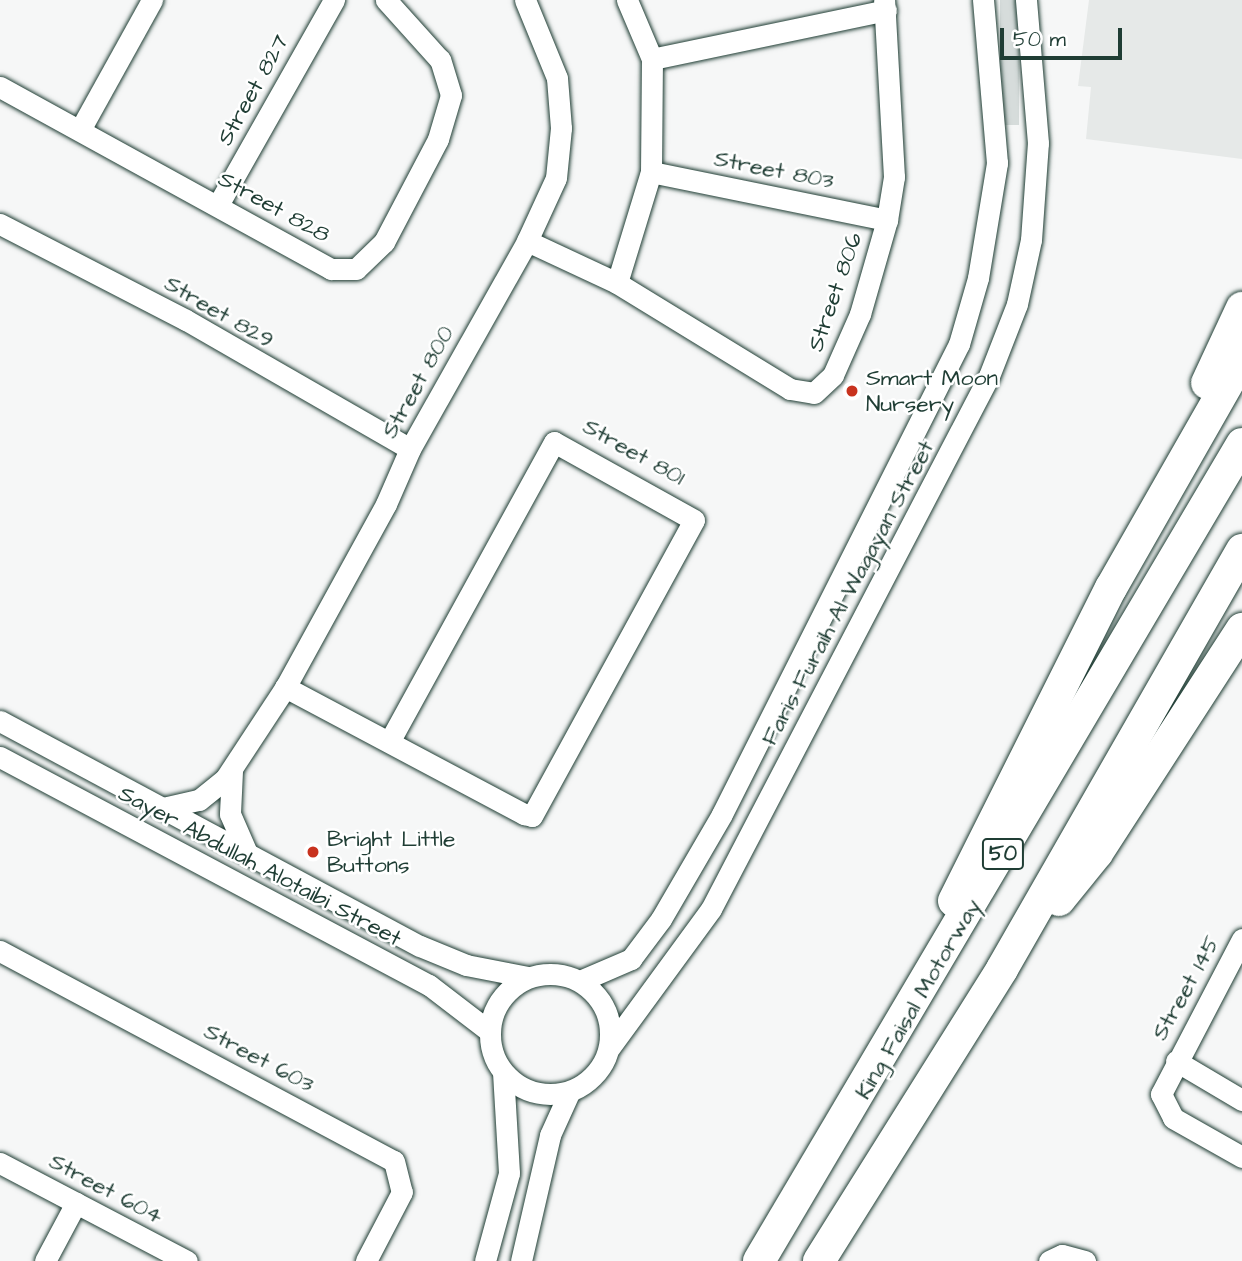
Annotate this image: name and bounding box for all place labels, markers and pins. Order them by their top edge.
place label: Smart Moon Nursery [866,364,998,418]
marker: Smart Moon Nursery [844,383,860,399]
place label: Bright Little Buttons [327,825,455,879]
marker: Bright Little Buttons [305,844,321,860]

